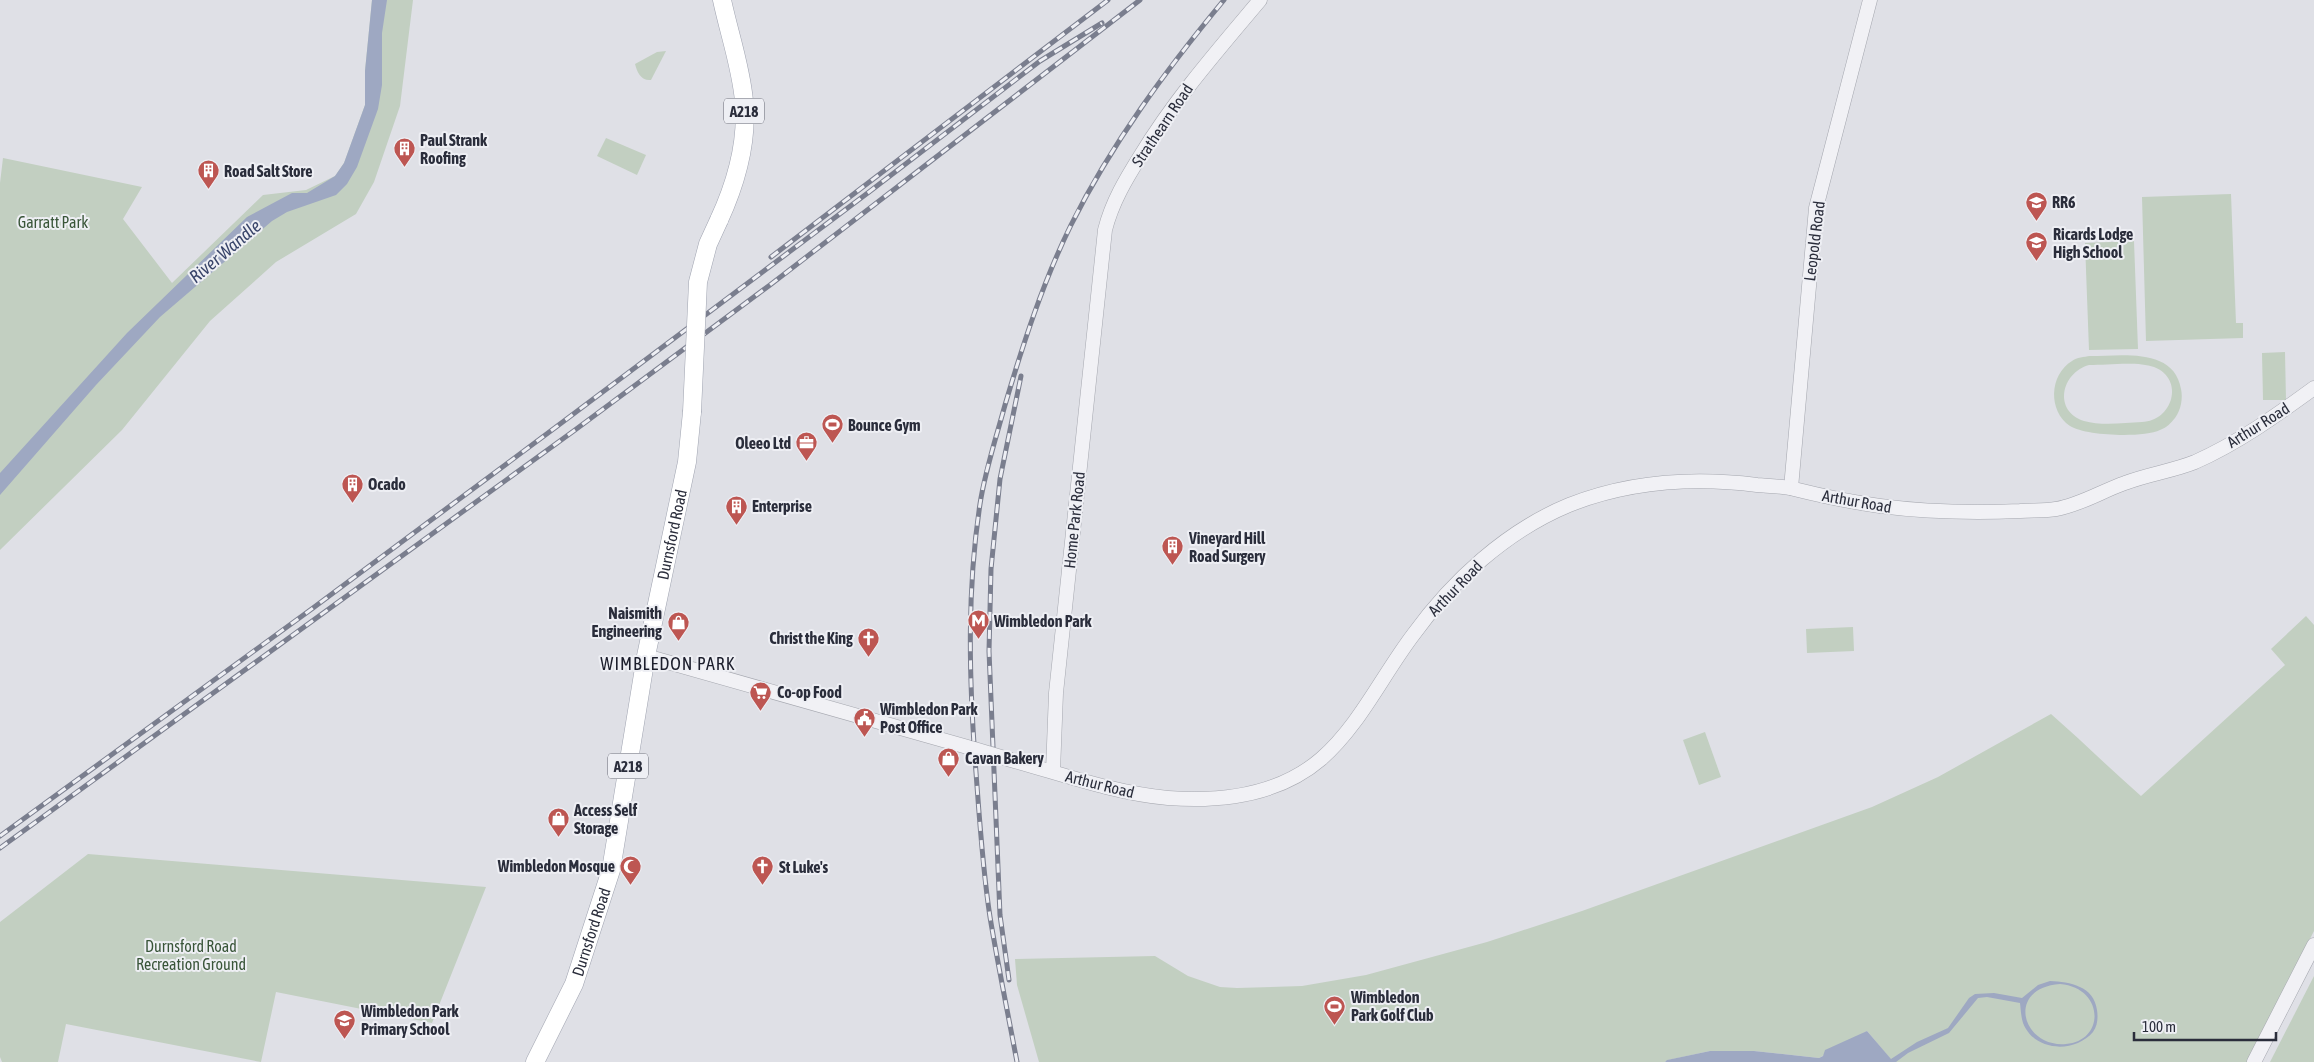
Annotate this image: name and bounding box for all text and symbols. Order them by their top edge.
street label: Strathearn Road [1128,80,1196,170]
road number: A218 [724,98,764,124]
place label: Paul Strank Roofing [420,131,488,167]
building icon: Paul Strank Roofing [392,137,416,168]
building icon: Road Salt Store [196,159,220,190]
place label: Road Salt Store [224,162,313,180]
school or university icon: RR6 [2024,190,2048,221]
place label: RR6 [2052,193,2076,211]
street label: Leopold Road [1800,200,1829,282]
park label: Garratt Park [18,213,88,231]
water label: River Wandle [185,215,265,287]
place label: Ricards Lodge High School [2053,225,2133,261]
school or university icon: Ricards Lodge High School [2025,231,2049,262]
street label: Arthur Road [2224,399,2292,451]
sports icon: Bounce Gym [820,413,844,444]
place label: Bounce Gym [848,416,921,434]
office icon: Oleeo Ltd [795,431,819,462]
place label: Oleeo Ltd [735,434,791,452]
street label: Home Park Road [1060,471,1088,569]
building icon: Ocado [340,472,364,503]
place label: Ocado [368,475,406,493]
street label: Arthur Road [1821,486,1893,516]
street label: Durnsford Road [653,488,690,581]
building icon: Enterprise [724,494,748,525]
place label: Enterprise [752,497,812,515]
place label: Vineyard Hill Road Surgery [1188,529,1266,565]
building icon: Vineyard Hill Road Surgery [1161,535,1185,566]
street label: Arthur Road [1424,557,1486,619]
place label: Naismith Engineering [592,604,662,640]
metro station icon: Wimbledon Park [966,609,990,640]
shop icon: Naismith Engineering [666,610,690,641]
place label: Wimbledon Park [993,612,1092,630]
church icon: Christ the King [857,626,881,657]
place label: Christ the King [769,629,853,647]
district label: WIMBLEDON PARK [600,653,736,674]
supermarket icon: Co-op Food [749,680,773,711]
place label: Co-op Food [777,683,842,701]
place label: Wimbledon Park Post Office [879,700,978,736]
public building icon: Wimbledon Park Post Office [852,706,876,737]
shop icon: Cavan Bakery [937,746,961,777]
place label: Cavan Bakery [965,749,1044,767]
road number: A218 [608,754,648,778]
street label: Arthur Road [1064,767,1136,801]
place label: Access Self Storage [573,801,638,837]
shop icon: Access Self Storage [546,807,570,838]
mosque icon: Wimbledon Mosque [619,854,643,885]
church icon: St Luke's [751,855,775,886]
place label: Wimbledon Mosque [497,857,615,875]
place label: St Luke's [779,858,829,876]
street label: Durnsford Road [568,885,614,978]
park label: Durnsford Road Recreation Ground [136,937,246,973]
place label: Wimbledon Park Golf Club [1350,988,1434,1024]
sports icon: Wimbledon Park Golf Club [1323,994,1347,1025]
place label: Wimbledon Park Primary School [360,1002,459,1038]
school or university icon: Wimbledon Park Primary School [333,1008,357,1039]
scale bar [2134,1010,2276,1042]
text: 100 m [2142,1018,2176,1035]

